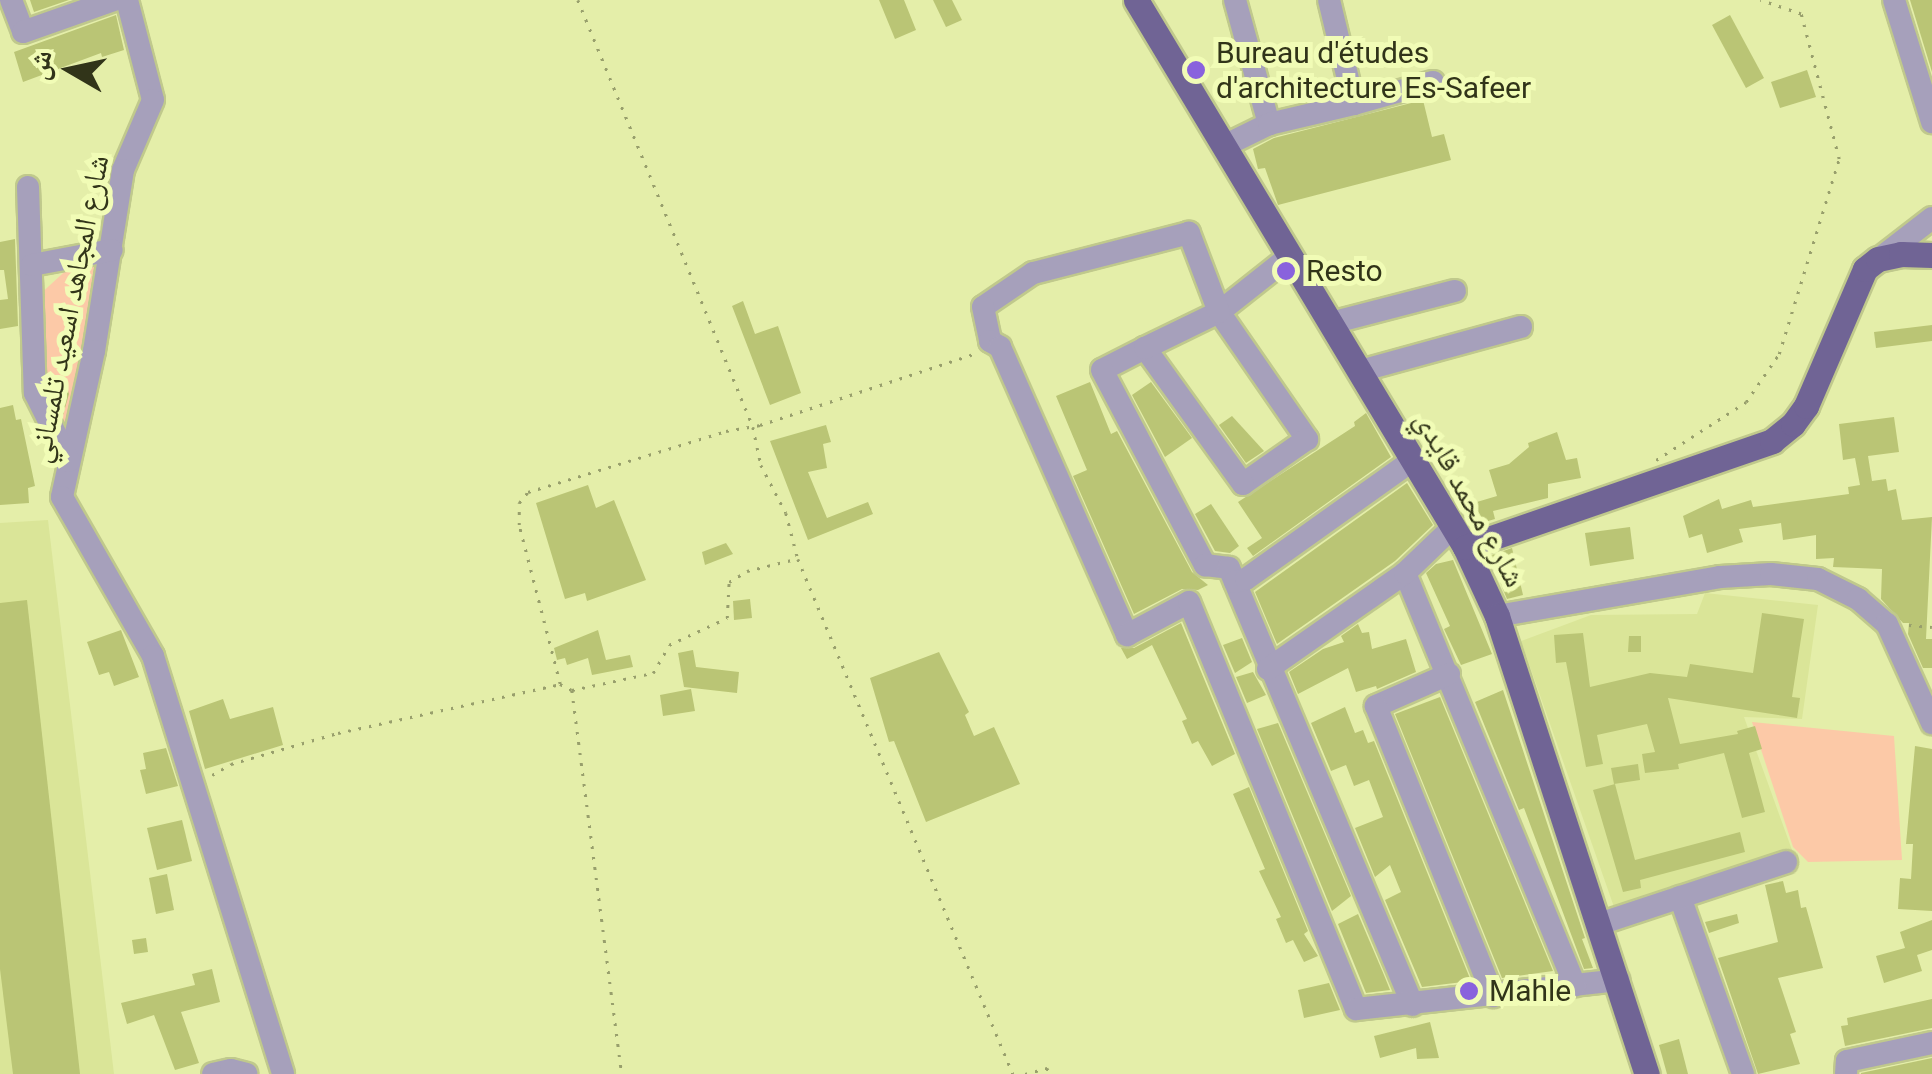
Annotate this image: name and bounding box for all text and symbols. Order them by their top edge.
north arrow [20,20,120,120]
place label: Bureau d'études d'architecture Es-Safeer [1216,35,1531,106]
text: ش [21,48,58,82]
marker: Bureau d'études d'architecture Es-Safeer [1185,59,1207,81]
street label: شارع المجاهد اسعيد تلمساني [21,152,117,466]
place label: Resto [1306,253,1383,289]
marker: Resto [1275,260,1297,282]
street label: شارع محمد قايدي [1407,405,1533,593]
place label: Mahle [1489,973,1571,1009]
marker: Mahle [1458,980,1480,1002]

